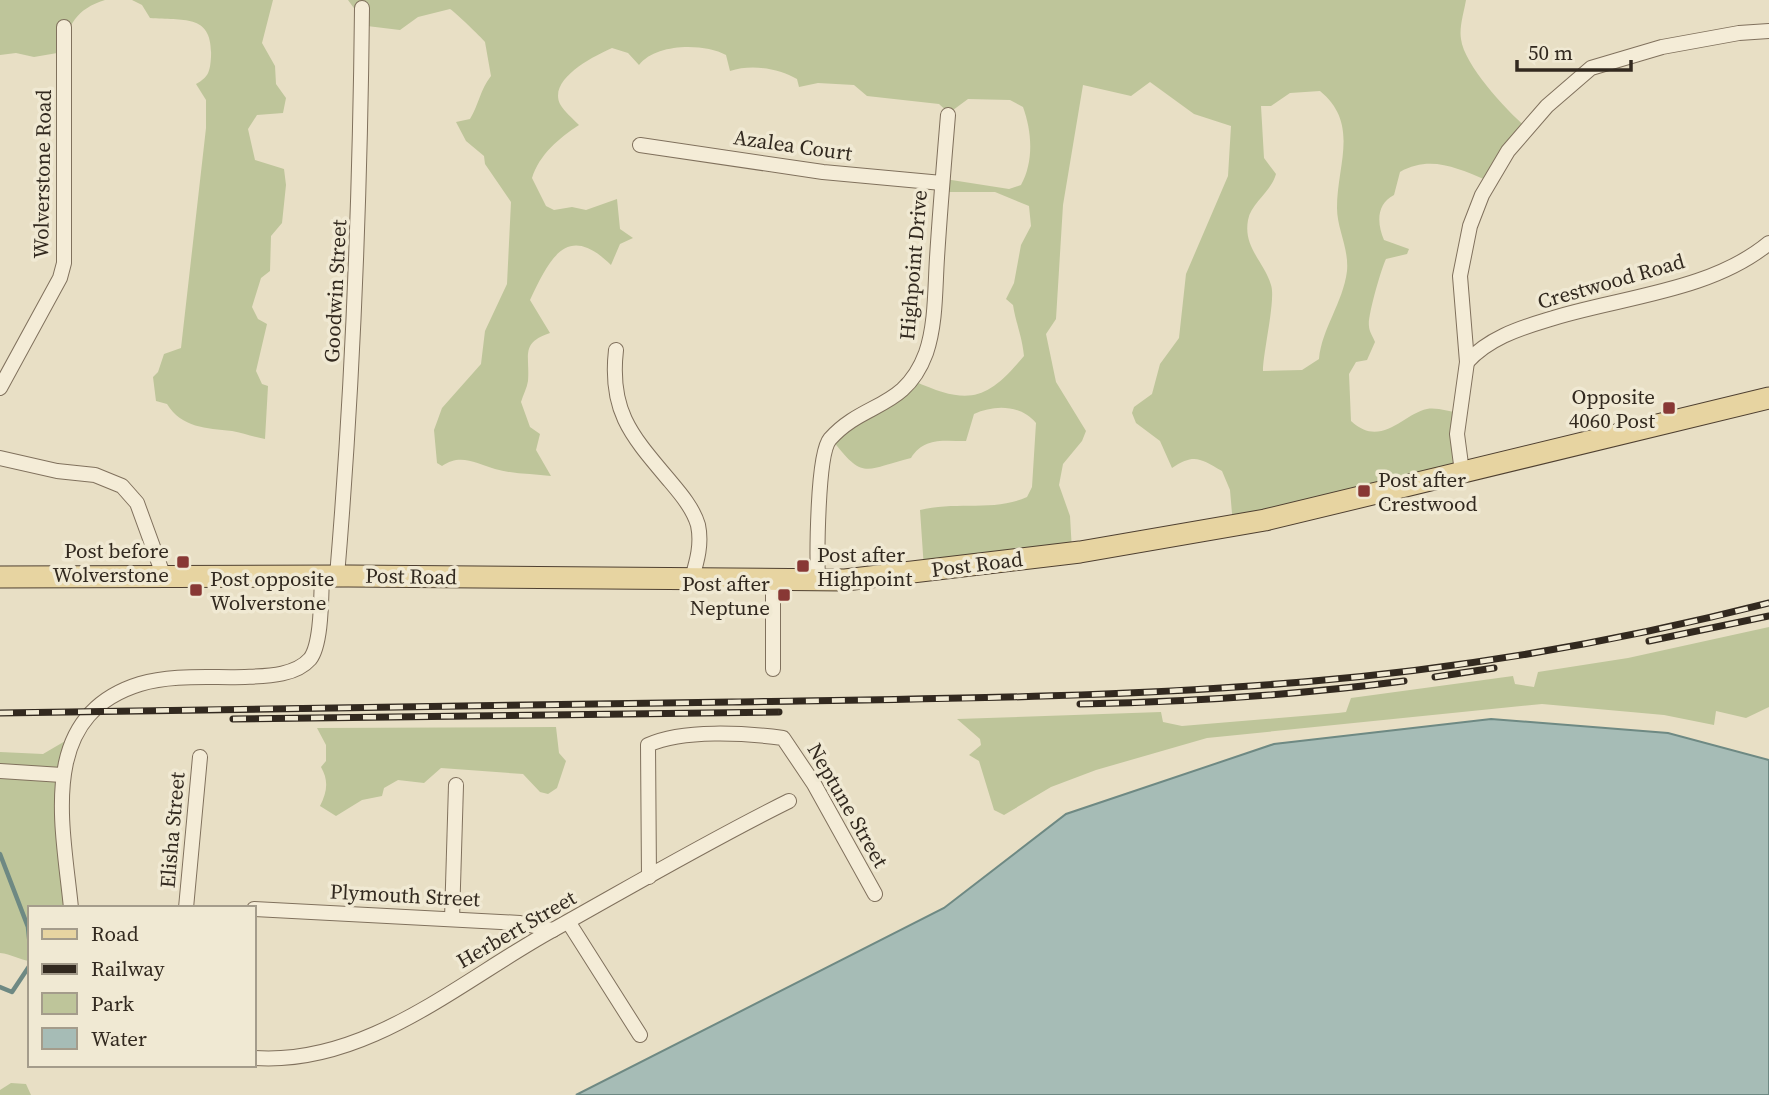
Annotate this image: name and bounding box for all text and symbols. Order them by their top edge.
scale bar [1517,28,1631,72]
text: 50 m [1528,38,1573,67]
street label: Wolverstone Road [26,89,58,259]
street label: Azalea Court [732,122,854,168]
street label: Highpoint Drive [892,189,934,341]
street label: Goodwin Street [317,219,353,363]
street label: Crestwood Road [1534,246,1688,316]
place label: Opposite 4060 Post [1569,382,1655,435]
marker: Opposite 4060 Post [1661,400,1677,416]
place label: Post after Crestwood [1378,465,1477,518]
marker: Post after Crestwood [1356,483,1372,499]
place label: Post before Wolverstone [52,536,169,589]
place label: Post after Highpoint [817,540,912,593]
street label: Post Road [930,544,1024,584]
marker: Post before Wolverstone [175,554,191,570]
marker: Post after Highpoint [795,558,811,574]
street label: Post Road [365,561,457,591]
place label: Post opposite Wolverstone [210,564,334,617]
place label: Post after Neptune [682,569,770,622]
marker: Post opposite Wolverstone [188,582,204,598]
marker: Post after Neptune [776,587,792,603]
street label: Neptune Street [801,737,895,873]
street label: Elisha Street [152,771,192,889]
street label: Plymouth Street [329,877,481,913]
street label: Herbert Street [451,883,581,975]
legend [28,906,256,1067]
text: Road [91,919,139,948]
text: Railway [91,954,165,983]
text: Park [91,989,135,1018]
text: Water [91,1024,147,1053]

